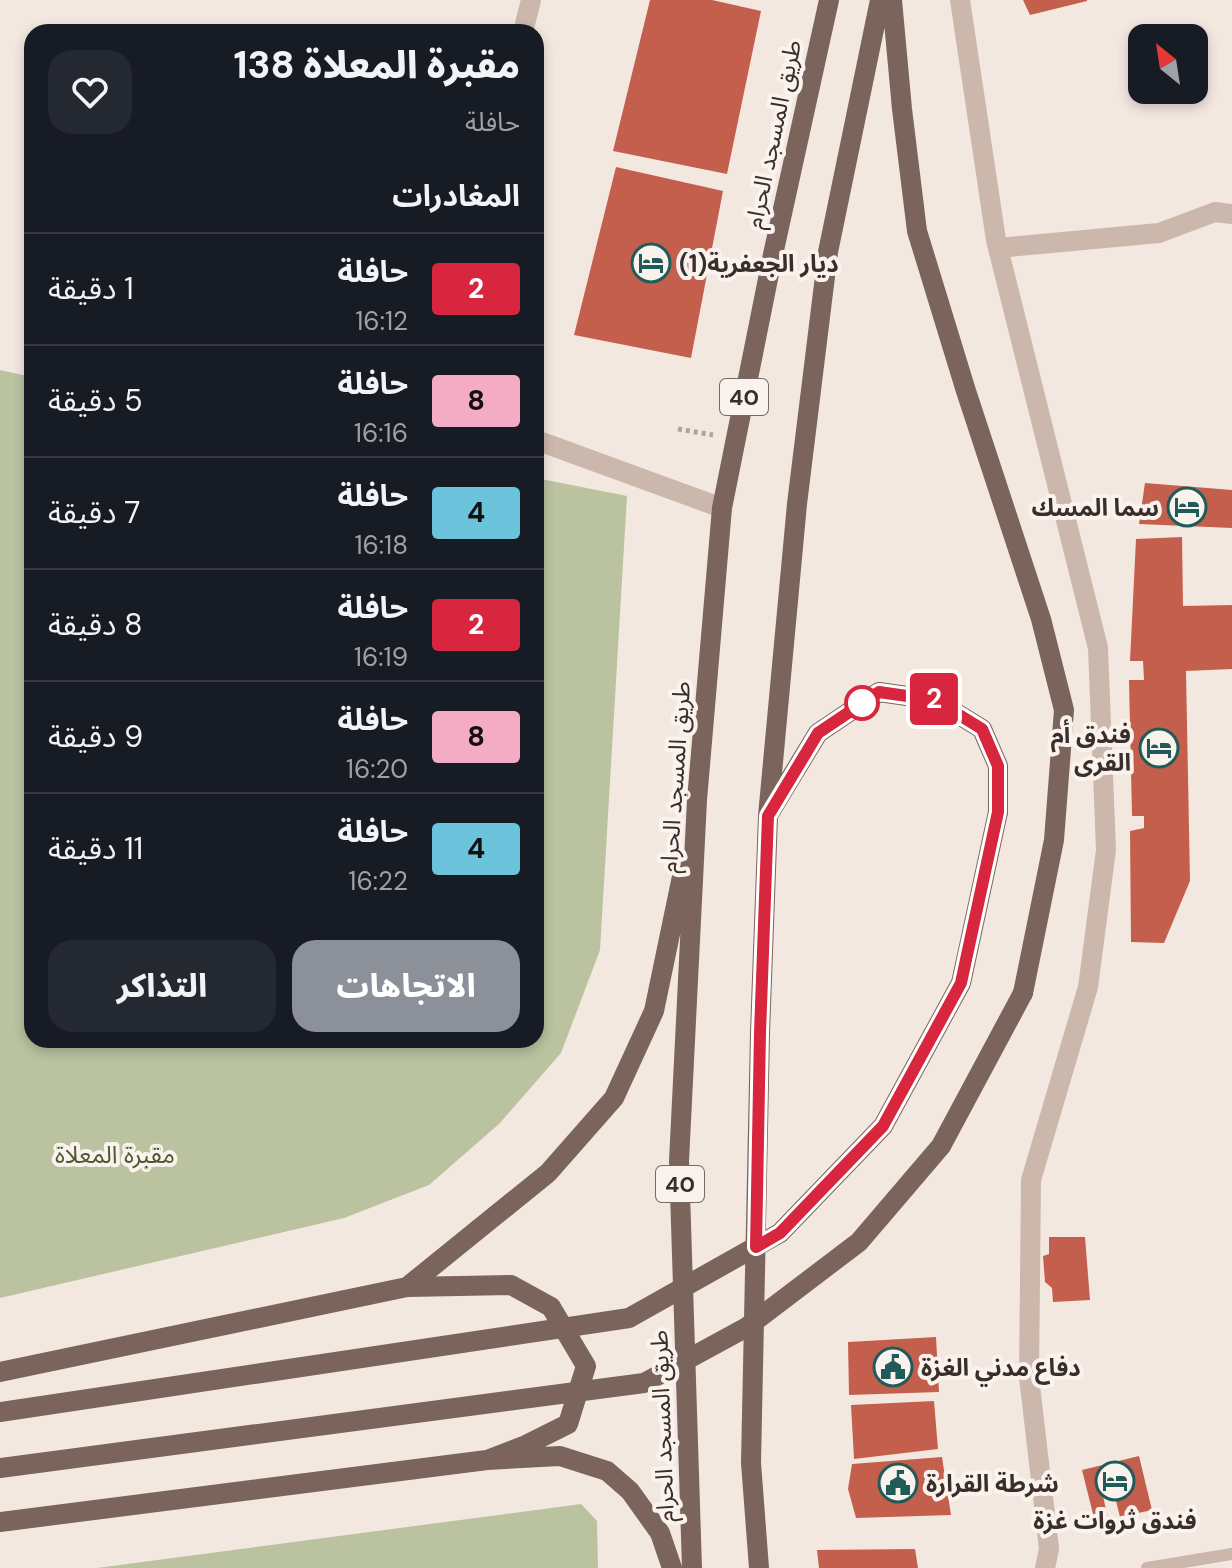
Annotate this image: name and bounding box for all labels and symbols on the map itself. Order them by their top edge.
north arrow [1128,24,1208,104]
street label: طريق المسجد الحرام [738,37,811,232]
hotel icon: ديار الجعفرية(1) [630,242,672,284]
place label: ديار الجعفرية(1) [679,248,839,279]
road number: 40 [720,379,768,415]
hotel icon: سما المسك [1166,486,1208,528]
place label: سما المسك [1031,492,1159,523]
line badge: 2 [908,673,960,725]
street label: طريق المسجد الحرام [653,680,700,874]
unlabelled marker [845,686,879,720]
place label: فندق أم القرى [1051,719,1131,778]
hotel icon: فندق أم القرى [1138,727,1180,769]
park label: مقبرة المعلاة [55,1139,175,1170]
road number: 40 [656,1166,704,1202]
street label: طريق المسجد الحرام [643,1329,684,1523]
public building icon: دفاع مدني الغزة [872,1346,914,1388]
place label: دفاع مدني الغزة [921,1352,1081,1387]
hotel icon: فندق ثروات غزة [1094,1460,1136,1502]
public building icon: شرطة القرارة [877,1462,919,1504]
place label: شرطة القرارة [926,1468,1059,1499]
place label: فندق ثروات غزة [1033,1505,1197,1536]

